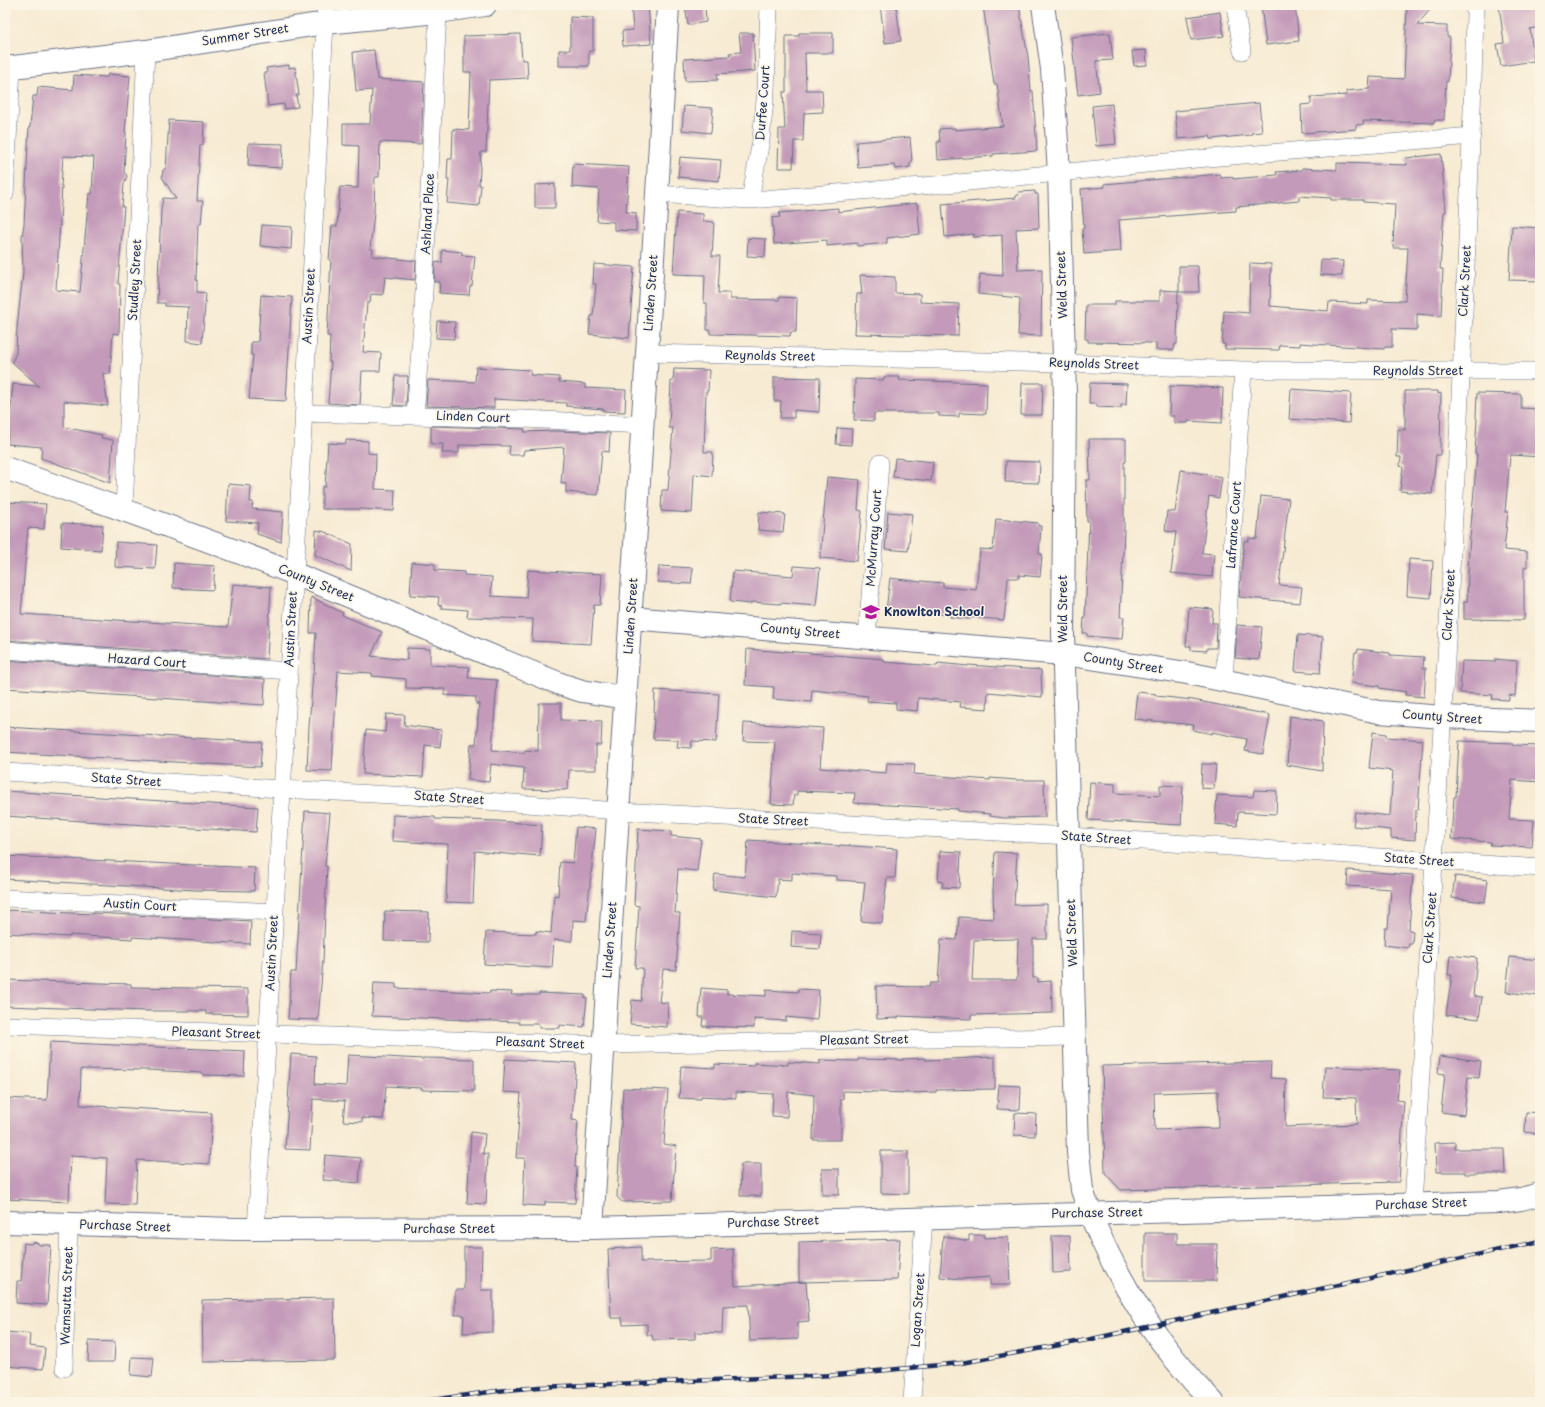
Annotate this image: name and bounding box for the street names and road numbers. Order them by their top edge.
street label: Summer Street [200,18,290,50]
street label: Durfee Court [750,65,774,141]
street label: Ashland Place [416,173,438,255]
street label: Studley Street [123,239,145,321]
street label: Clark Street [1453,245,1475,317]
street label: Weld Street [1051,251,1071,319]
street label: Linden Street [638,254,662,332]
street label: Austin Street [297,267,319,344]
street label: Reynolds Street [725,345,815,365]
street label: Reynolds Street [1049,352,1140,374]
street label: Reynolds Street [1373,361,1463,379]
street label: Linden Court [436,406,510,426]
street label: Lafrance Court [1221,480,1245,569]
street label: McMurray Court [861,488,885,587]
street label: County Street [276,559,357,606]
street label: Clark Street [1437,569,1459,641]
street label: Weld Street [1053,575,1071,643]
street label: Linden Street [618,577,642,655]
street label: Austin Street [279,590,301,667]
street label: County Street [759,618,841,642]
street label: County Street [1082,647,1164,677]
street label: Hazard Court [107,648,187,672]
street label: County Street [1401,704,1483,728]
street label: State Street [90,768,162,790]
street label: State Street [413,786,485,808]
street label: State Street [737,808,809,830]
street label: State Street [1060,826,1132,848]
street label: State Street [1383,848,1455,870]
street label: Clark Street [1418,891,1440,964]
street label: Austin Court [103,893,177,915]
street label: Weld Street [1061,899,1081,967]
street label: Linden Street [597,901,621,979]
street label: Austin Street [260,914,282,991]
street label: Pleasant Street [171,1021,261,1043]
street label: Pleasant Street [819,1029,909,1049]
street label: Pleasant Street [495,1031,585,1053]
street label: Purchase Street [1375,1192,1467,1214]
street label: Purchase Street [1051,1202,1143,1222]
street label: Purchase Street [727,1210,819,1232]
street label: Purchase Street [79,1214,171,1236]
street label: Purchase Street [403,1219,495,1237]
street label: Wamsutta Street [55,1246,77,1346]
street label: Logan Street [905,1272,929,1348]

